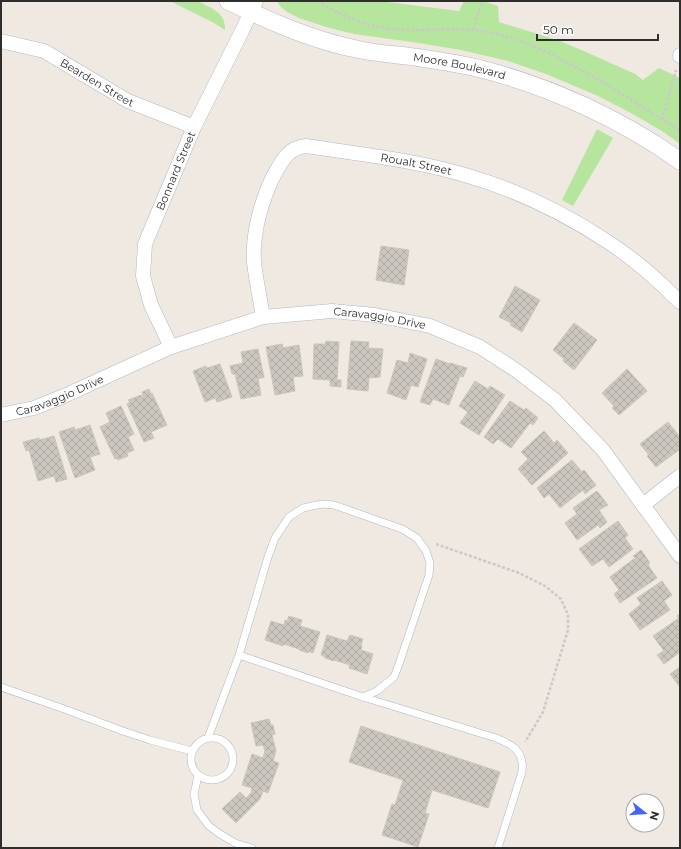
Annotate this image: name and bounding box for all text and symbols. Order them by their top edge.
scale bar [537,16,658,42]
text: 50 m [543,22,574,37]
street label: Moore Boulevard [412,50,507,82]
street label: Bearden Street [58,55,136,110]
street label: Bonnard Street [153,129,199,213]
street label: Roualt Street [380,150,454,178]
street label: Caravaggio Drive [333,304,428,332]
street label: Caravaggio Drive [14,372,106,419]
north arrow [625,793,665,833]
text: N [647,810,663,822]

